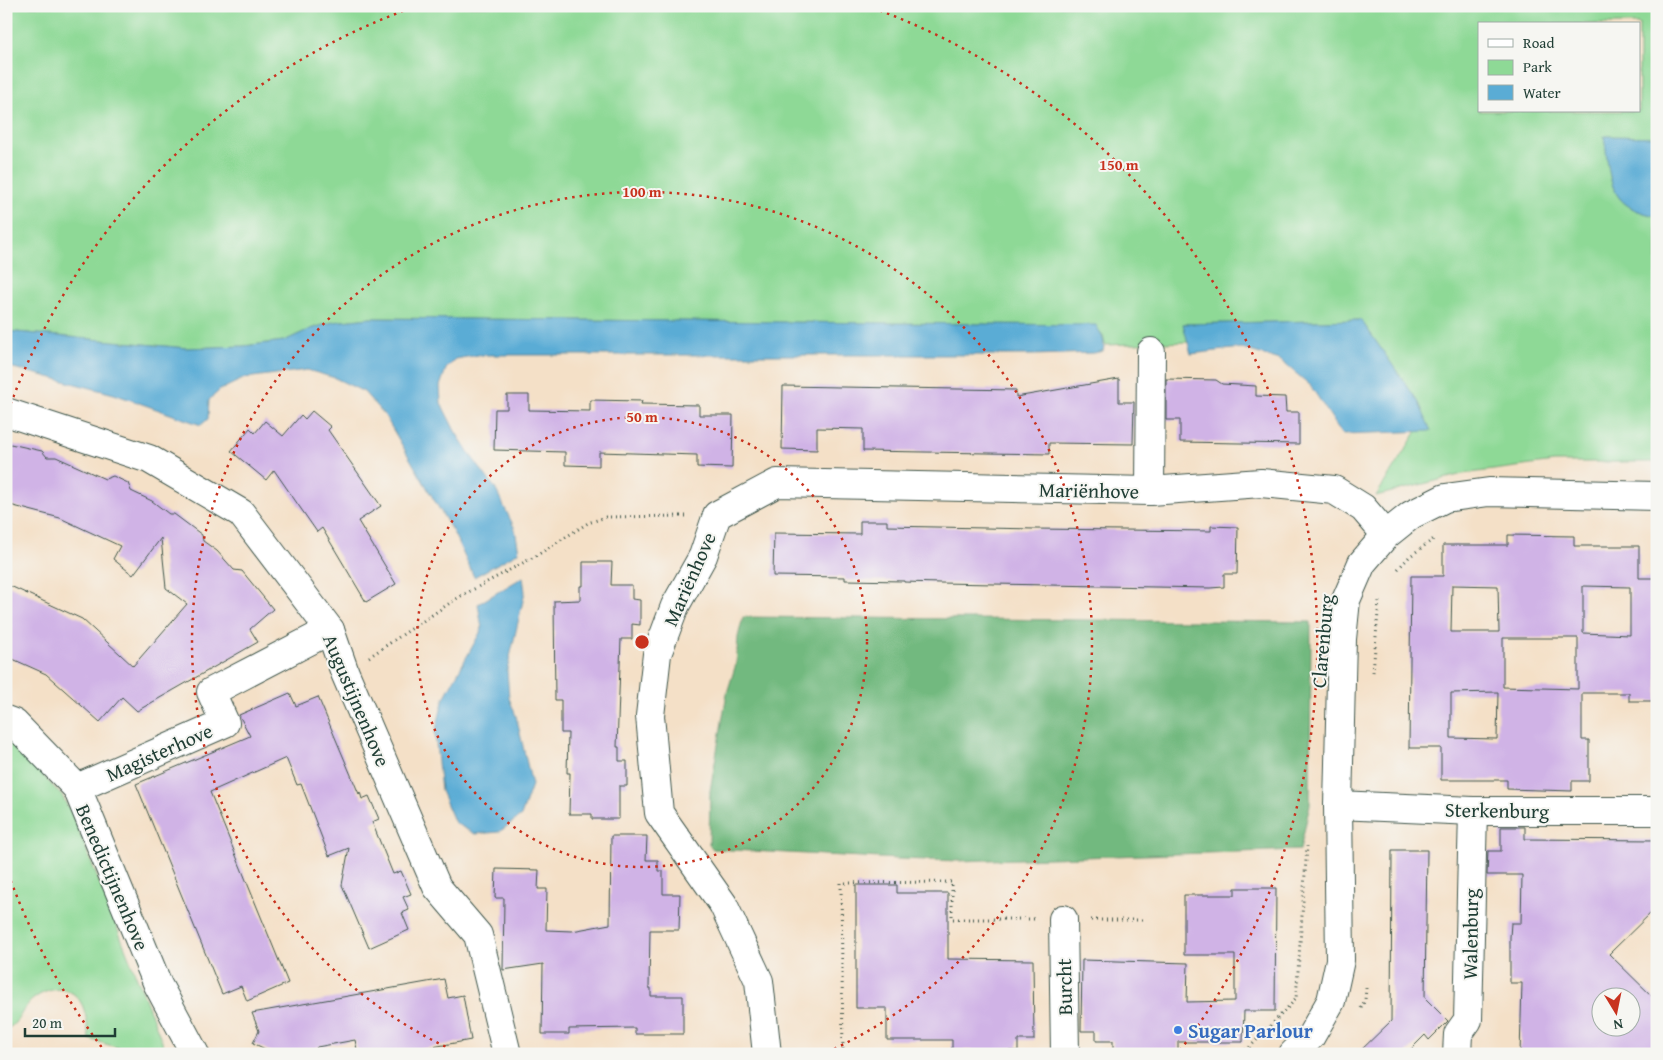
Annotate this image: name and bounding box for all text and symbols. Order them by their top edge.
legend [1478,22,1640,112]
text: Road [1523,32,1554,53]
text: Park [1523,56,1552,77]
text: Water [1523,82,1561,103]
text: 150 m [1099,154,1139,175]
text: 100 m [622,181,662,202]
text: 50 m [626,406,658,427]
street label: Mariënhove [1039,475,1139,505]
street label: Mariënhove [655,527,723,631]
street label: Clarenburg [1303,593,1341,689]
street label: Augustijnenhove [316,629,398,771]
centre of rings [633,633,651,651]
street label: Magisterhove [101,716,217,788]
street label: Sterkenburg [1445,795,1549,825]
street label: Benedictijnenhove [69,799,157,955]
street label: Walenburg [1455,888,1485,980]
street label: Burcht [1049,958,1079,1016]
north arrow [1590,988,1640,1038]
scale bar [25,1005,115,1037]
text: 20 m [32,1012,63,1033]
text: N [1611,1014,1625,1036]
place label: Sugar Parlour [1188,1016,1313,1045]
marker: Sugar Parlour [1172,1024,1184,1036]

